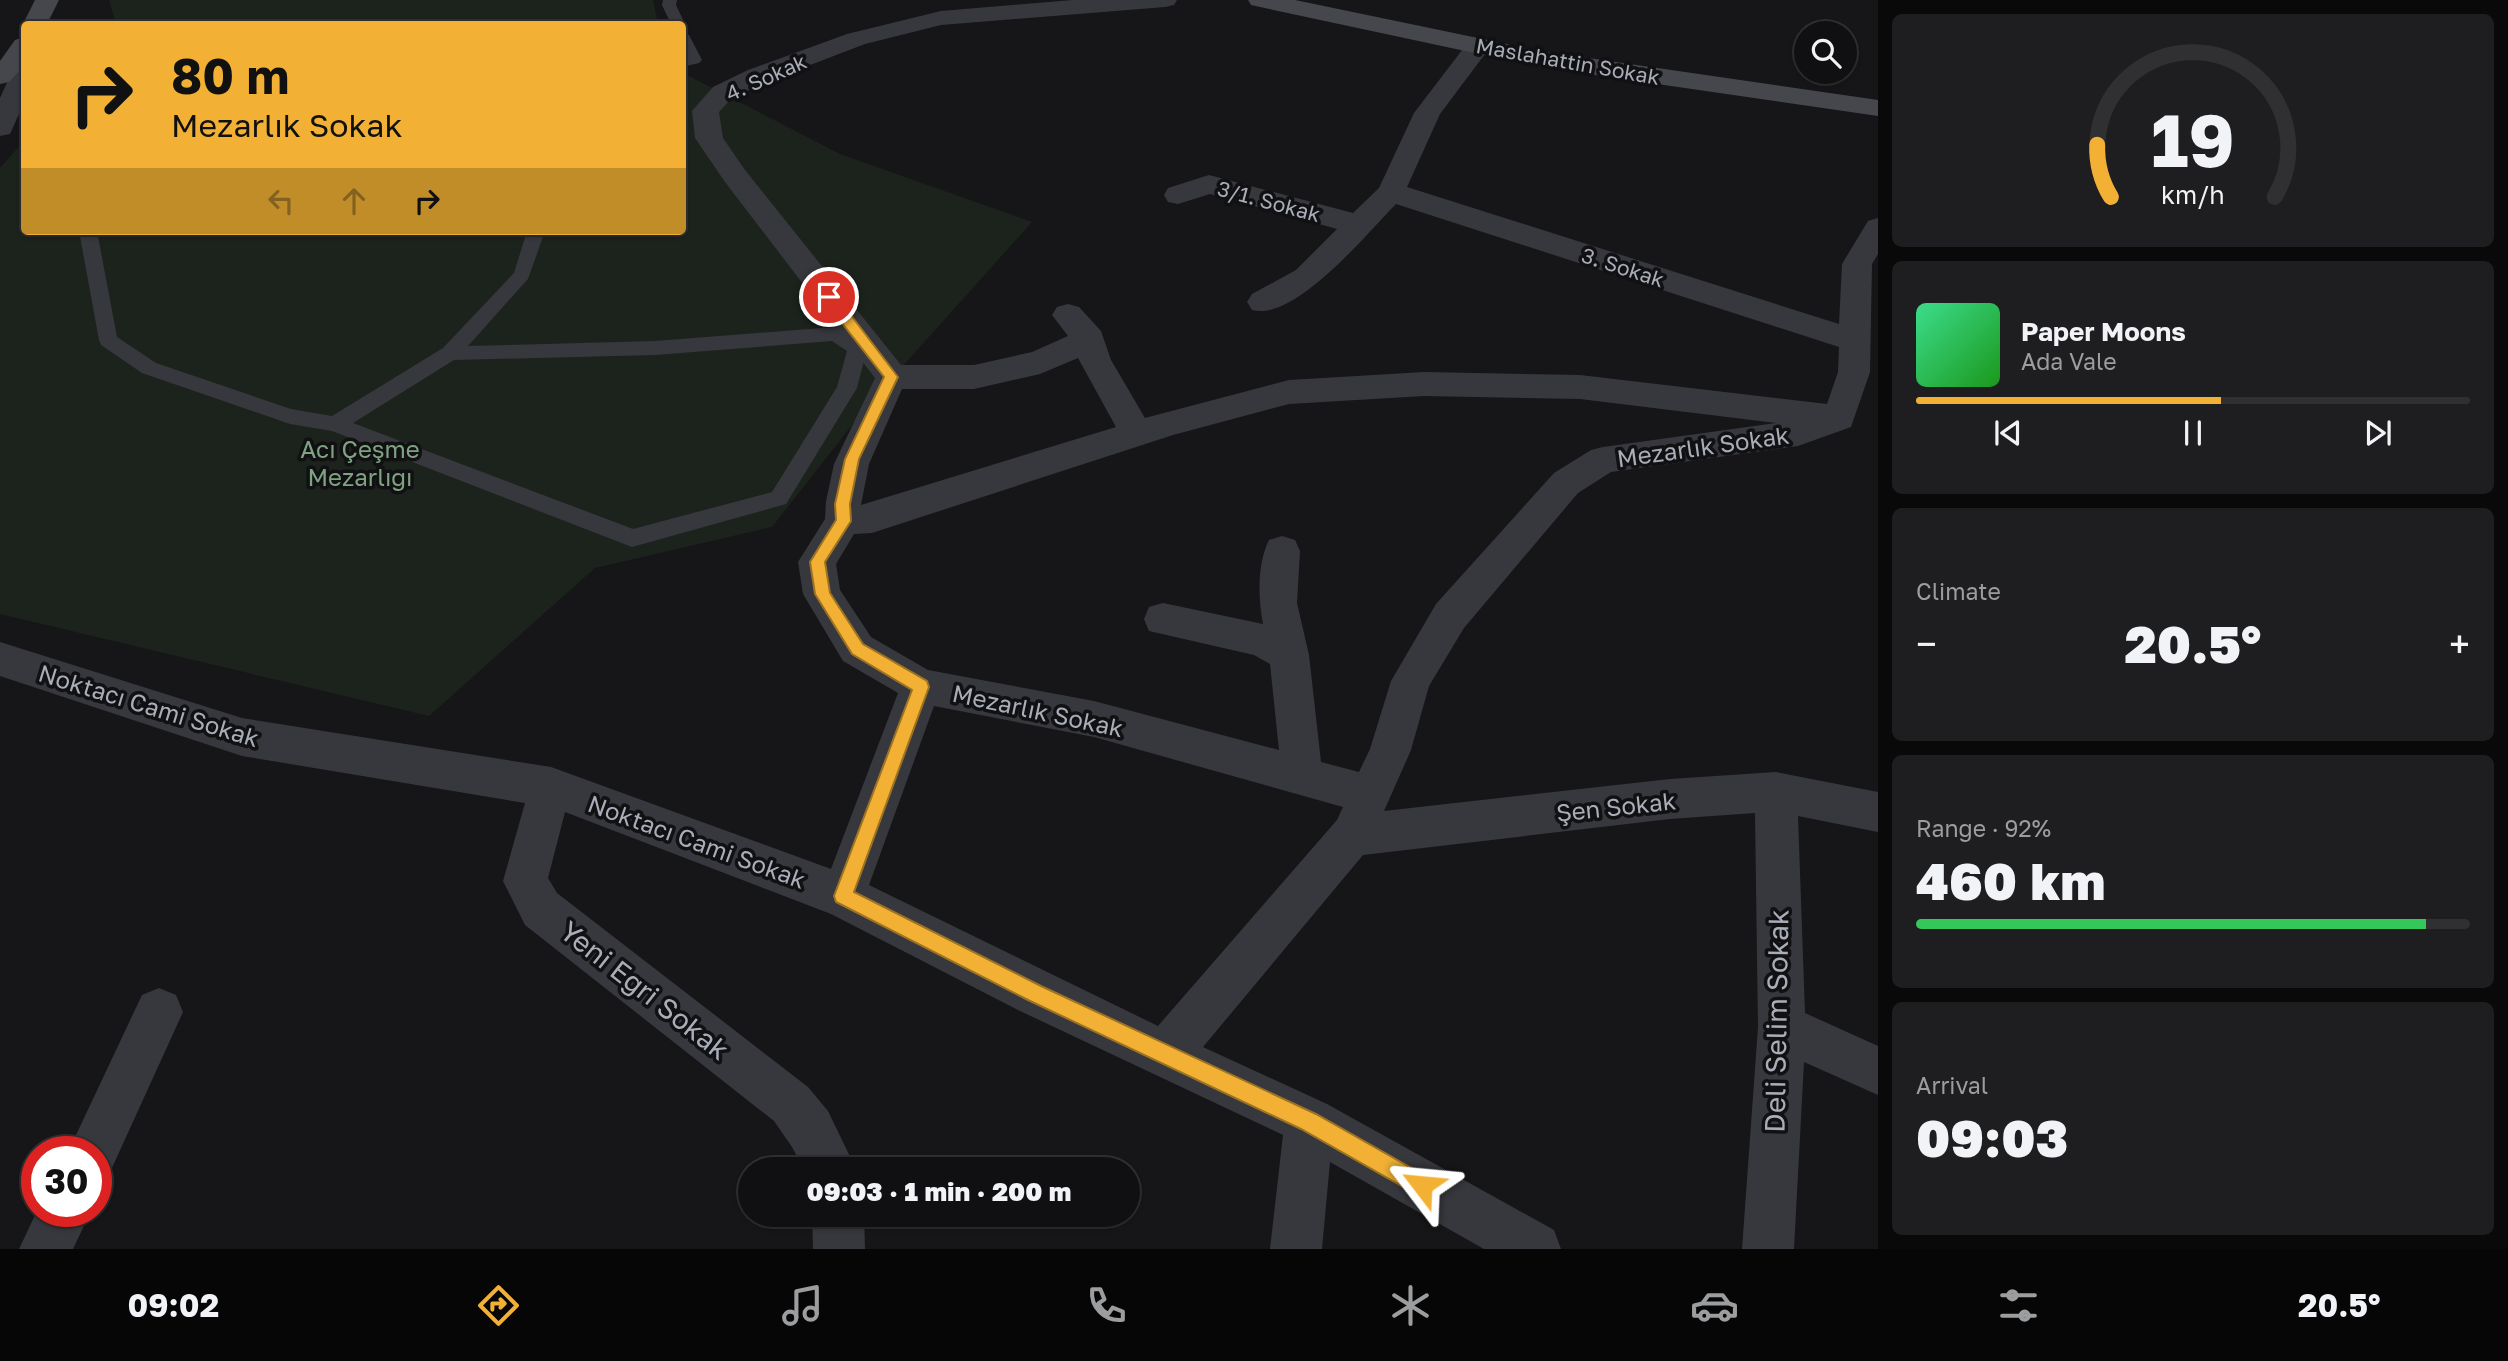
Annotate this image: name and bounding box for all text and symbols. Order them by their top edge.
map controls [1794,21,1857,84]
button: search [1794,21,1857,84]
street label: Maslahattin Sokak [1474,32,1662,90]
text: 80 m [171,46,289,105]
street label: 4. Sokak [722,48,811,106]
icon: right [56,49,147,140]
text: 19 [2151,96,2235,183]
text: Mezarlık Sokak [171,106,402,144]
street label: 3/1. Sokak [1215,175,1323,227]
text: km/h [2161,178,2225,209]
icon: left [262,182,300,220]
icon: ahead [335,182,373,220]
icon: right [408,182,446,220]
street label: 3. Sokak [1578,241,1668,293]
pin [799,267,859,327]
icon: arrive [810,278,848,316]
text: Paper Moons [2021,316,2186,347]
text: Ada Vale [2021,347,2117,375]
icon: previous [1989,414,2027,452]
icon: pause [2174,414,2212,452]
icon: next [2359,414,2397,452]
street label: Mezarlık Sokak [1615,420,1791,472]
park label: Acı Çeşme Mezarlığı [300,434,420,491]
text: Climate [1916,577,2001,605]
text: 20.5° [2125,612,2261,674]
text: − [1916,621,1937,666]
text: + [2449,621,2470,666]
street label: Noktacı Cami Sokak [35,658,263,752]
street label: Mezarlık Sokak [950,678,1126,742]
street label: Şen Sokak [1555,785,1677,827]
street label: Noktacı Cami Sokak [584,788,810,894]
text: Range · 92% [1916,814,2051,842]
text: 460 km [1916,849,2105,911]
street label: Deli Selim Sokak [1758,909,1794,1133]
street label: Yeni Eğri Sokak [554,914,736,1066]
text: Arrival [1916,1071,1988,1099]
text: 09:03 [1916,1106,2068,1168]
speed limit sign: 30 [21,1136,112,1227]
position arrow [1385,1148,1459,1222]
text: 09:03 · 1 min · 200 m [807,1176,1071,1207]
icon: directions [474,1281,523,1330]
icon: music [778,1281,827,1330]
icon: phone [1082,1281,1131,1330]
icon: climate [1386,1281,1435,1330]
icon: car [1690,1281,1739,1330]
icon: filters [1994,1281,2043,1330]
text: 09:02 [127,1286,219,1324]
text: 20.5° [2298,1286,2381,1324]

